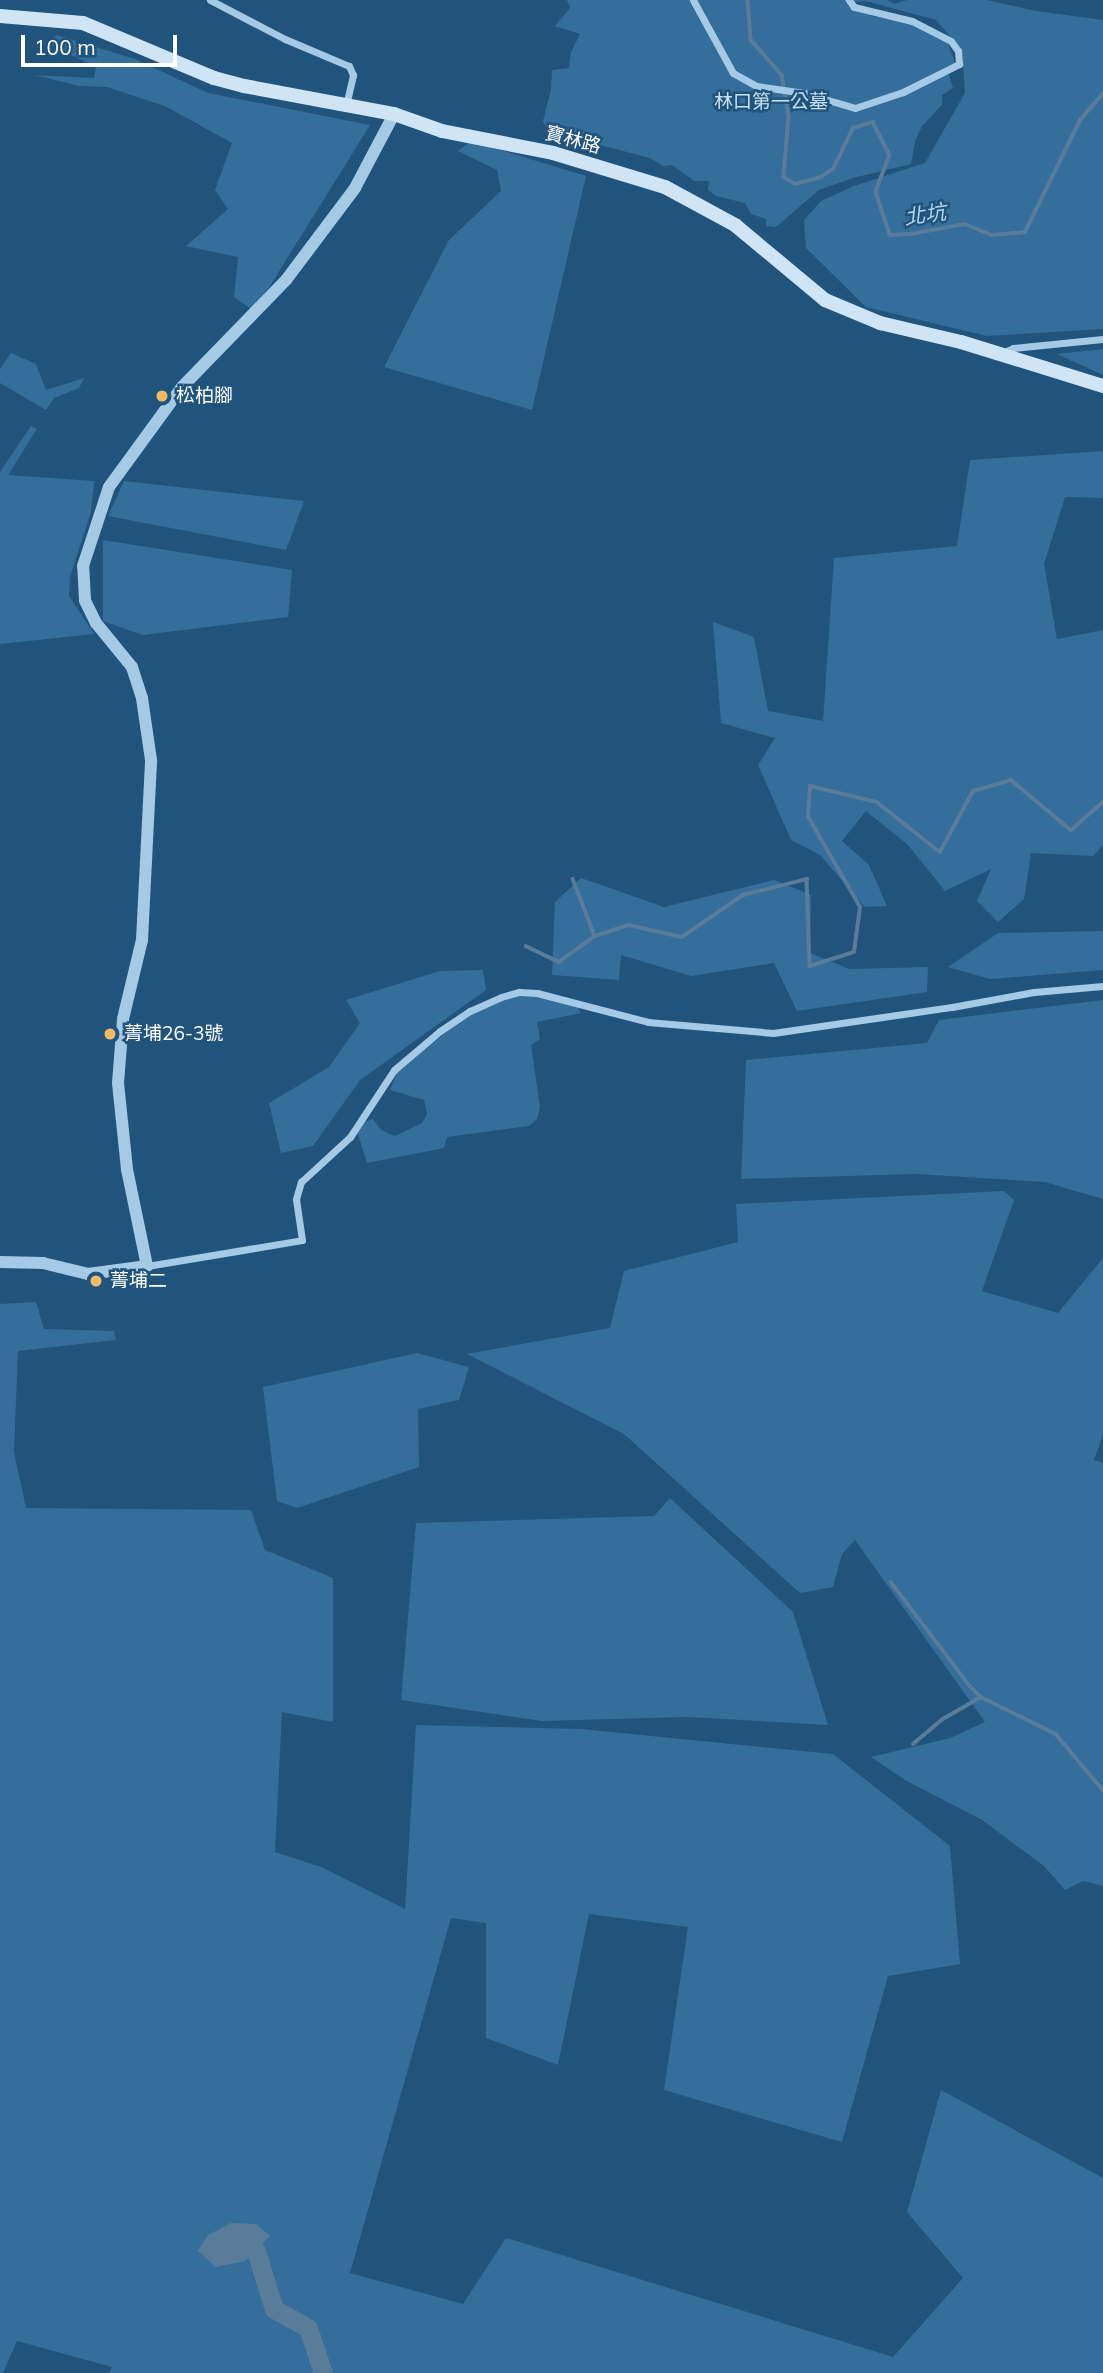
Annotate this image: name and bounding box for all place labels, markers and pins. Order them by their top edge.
place label: 松柏腳 [176,385,233,407]
marker: 松柏腳 [154,388,170,404]
place label: 菁埔26-3號 [124,1023,223,1045]
marker: 菁埔26-3號 [102,1026,118,1042]
place label: 菁埔二 [110,1270,167,1292]
marker: 菁埔二 [88,1273,104,1289]

